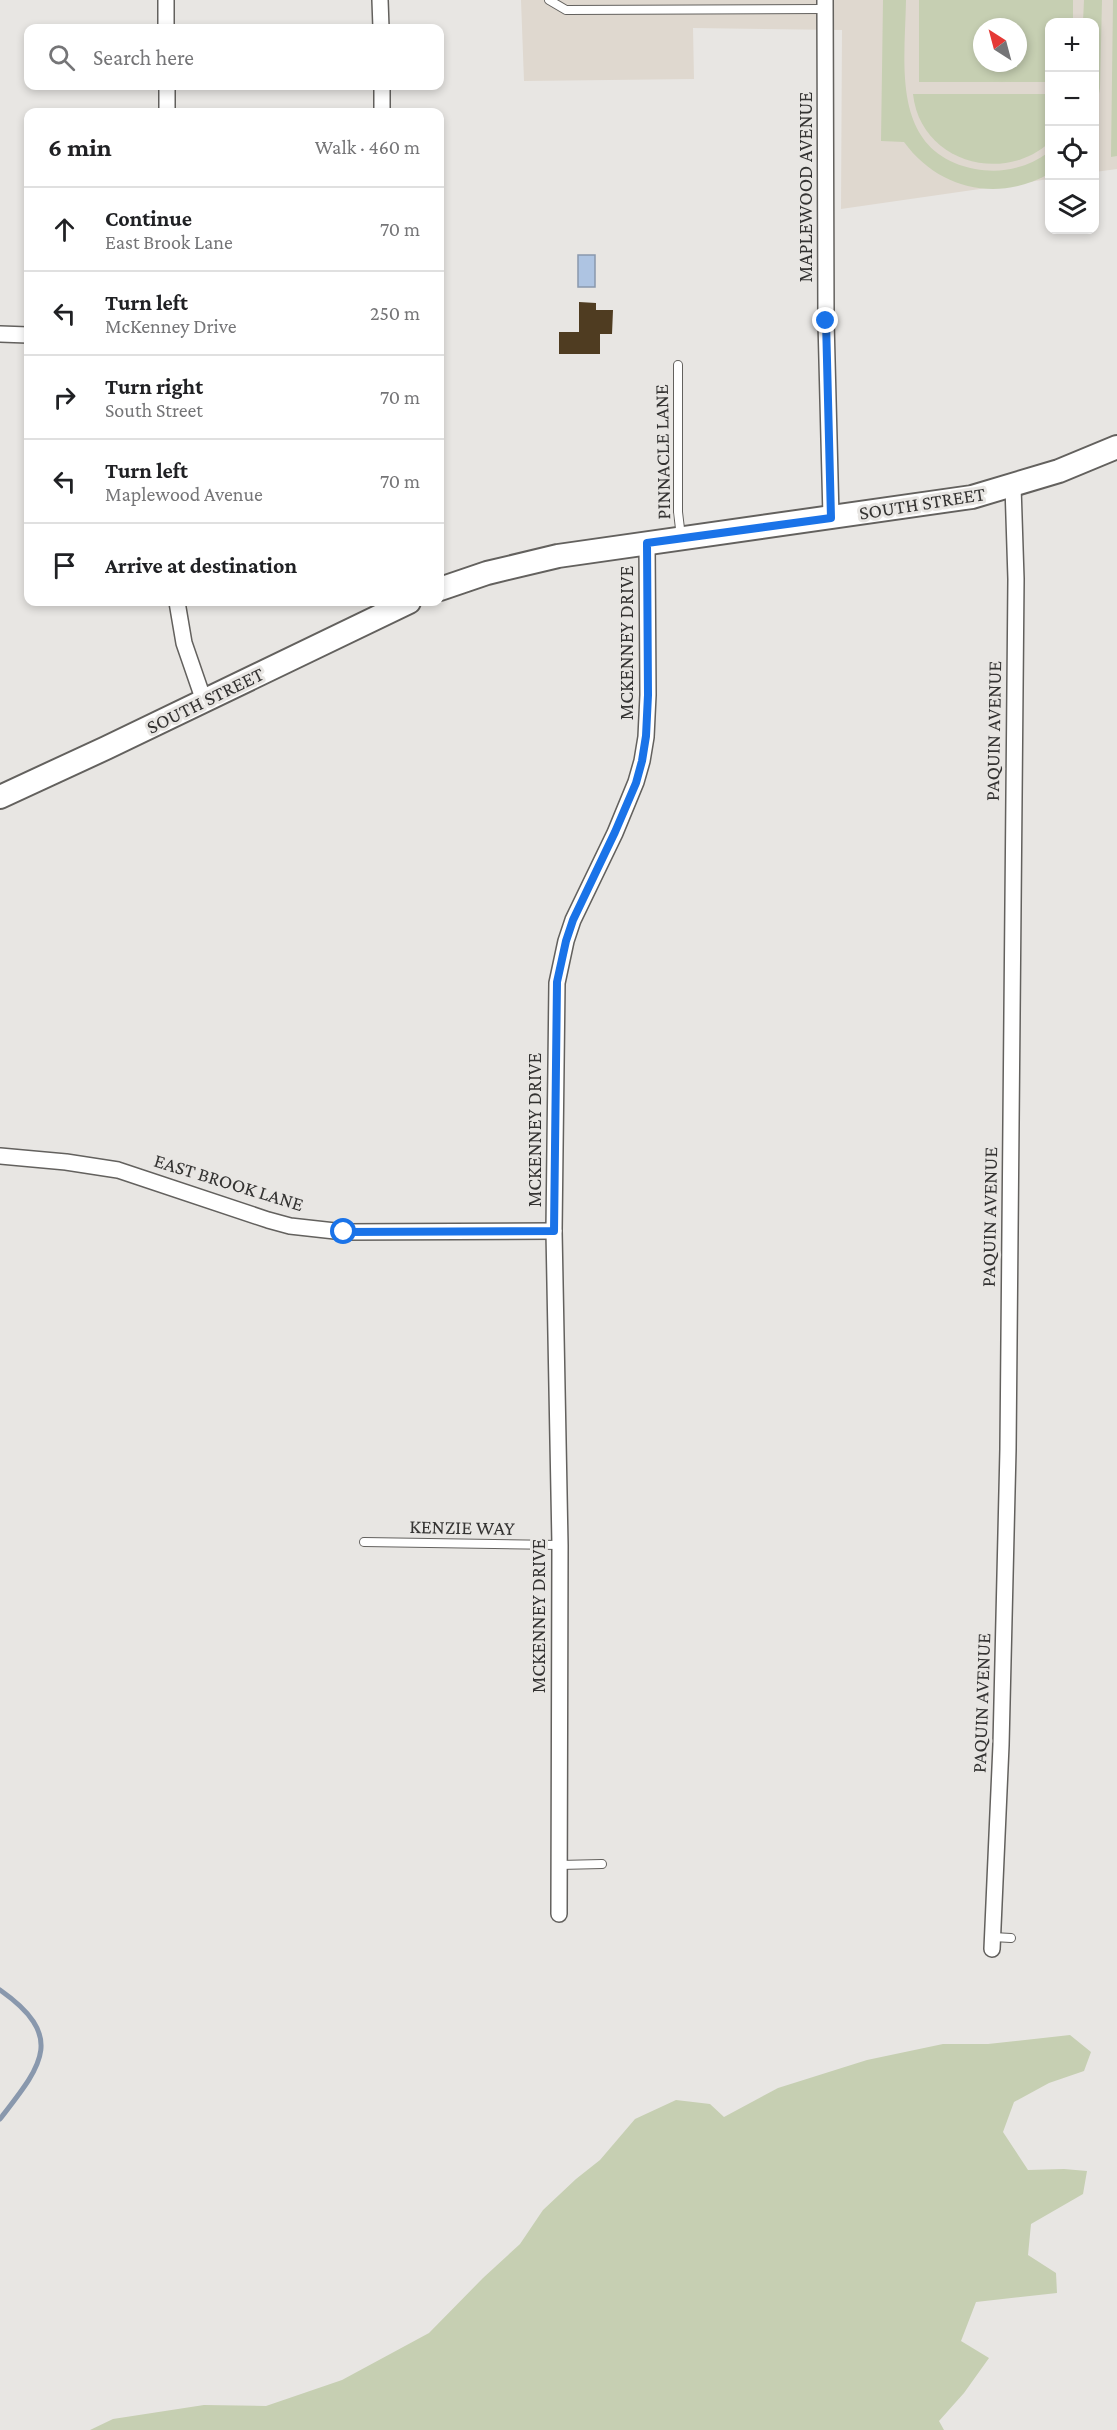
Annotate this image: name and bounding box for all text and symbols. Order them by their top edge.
north arrow [973,18,1027,72]
map controls [1045,18,1099,234]
button: + [1045,18,1099,72]
search box [24,24,444,90]
icon: search [45,41,78,74]
text: Search here [93,45,194,70]
button: − [1045,72,1099,126]
street label: MAPLEWOOD AVENUE [794,91,816,282]
button: locate [1045,126,1099,180]
text: 6 min [48,133,112,162]
text: Walk · 460 m [315,136,420,158]
button: layers [1045,180,1099,234]
text: Continue [105,206,192,231]
icon: ahead [48,213,81,246]
text: 70 m [380,218,420,240]
text: East Brook Lane [105,231,233,253]
text: Turn left [105,290,188,315]
icon: left [48,297,81,330]
text: 250 m [370,302,420,324]
route end [812,307,838,333]
text: McKenney Drive [105,315,237,337]
text: Turn right [105,374,203,399]
icon: right [48,381,81,414]
street label: PINNACLE LANE [650,384,674,520]
text: 70 m [380,386,420,408]
text: South Street [105,399,203,421]
text: Turn left [105,458,188,483]
icon: left [48,465,81,498]
text: 70 m [380,470,420,492]
street label: SOUTH STREET [857,482,987,524]
text: Maplewood Avenue [105,483,263,505]
icon: arrive [48,549,81,582]
text: Arrive at destination [105,553,297,578]
street label: MCKENNEY DRIVE [615,566,637,720]
street label: PAQUIN AVENUE [981,661,1005,801]
street label: SOUTH STREET [143,662,267,738]
street label: MCKENNEY DRIVE [523,1053,545,1207]
street label: PAQUIN AVENUE [977,1147,1001,1287]
street label: EAST BROOK LANE [152,1149,307,1215]
route start [330,1218,356,1244]
street label: KENZIE WAY [409,1515,515,1539]
street label: MCKENNEY DRIVE [527,1539,549,1693]
street label: PAQUIN AVENUE [968,1632,994,1773]

